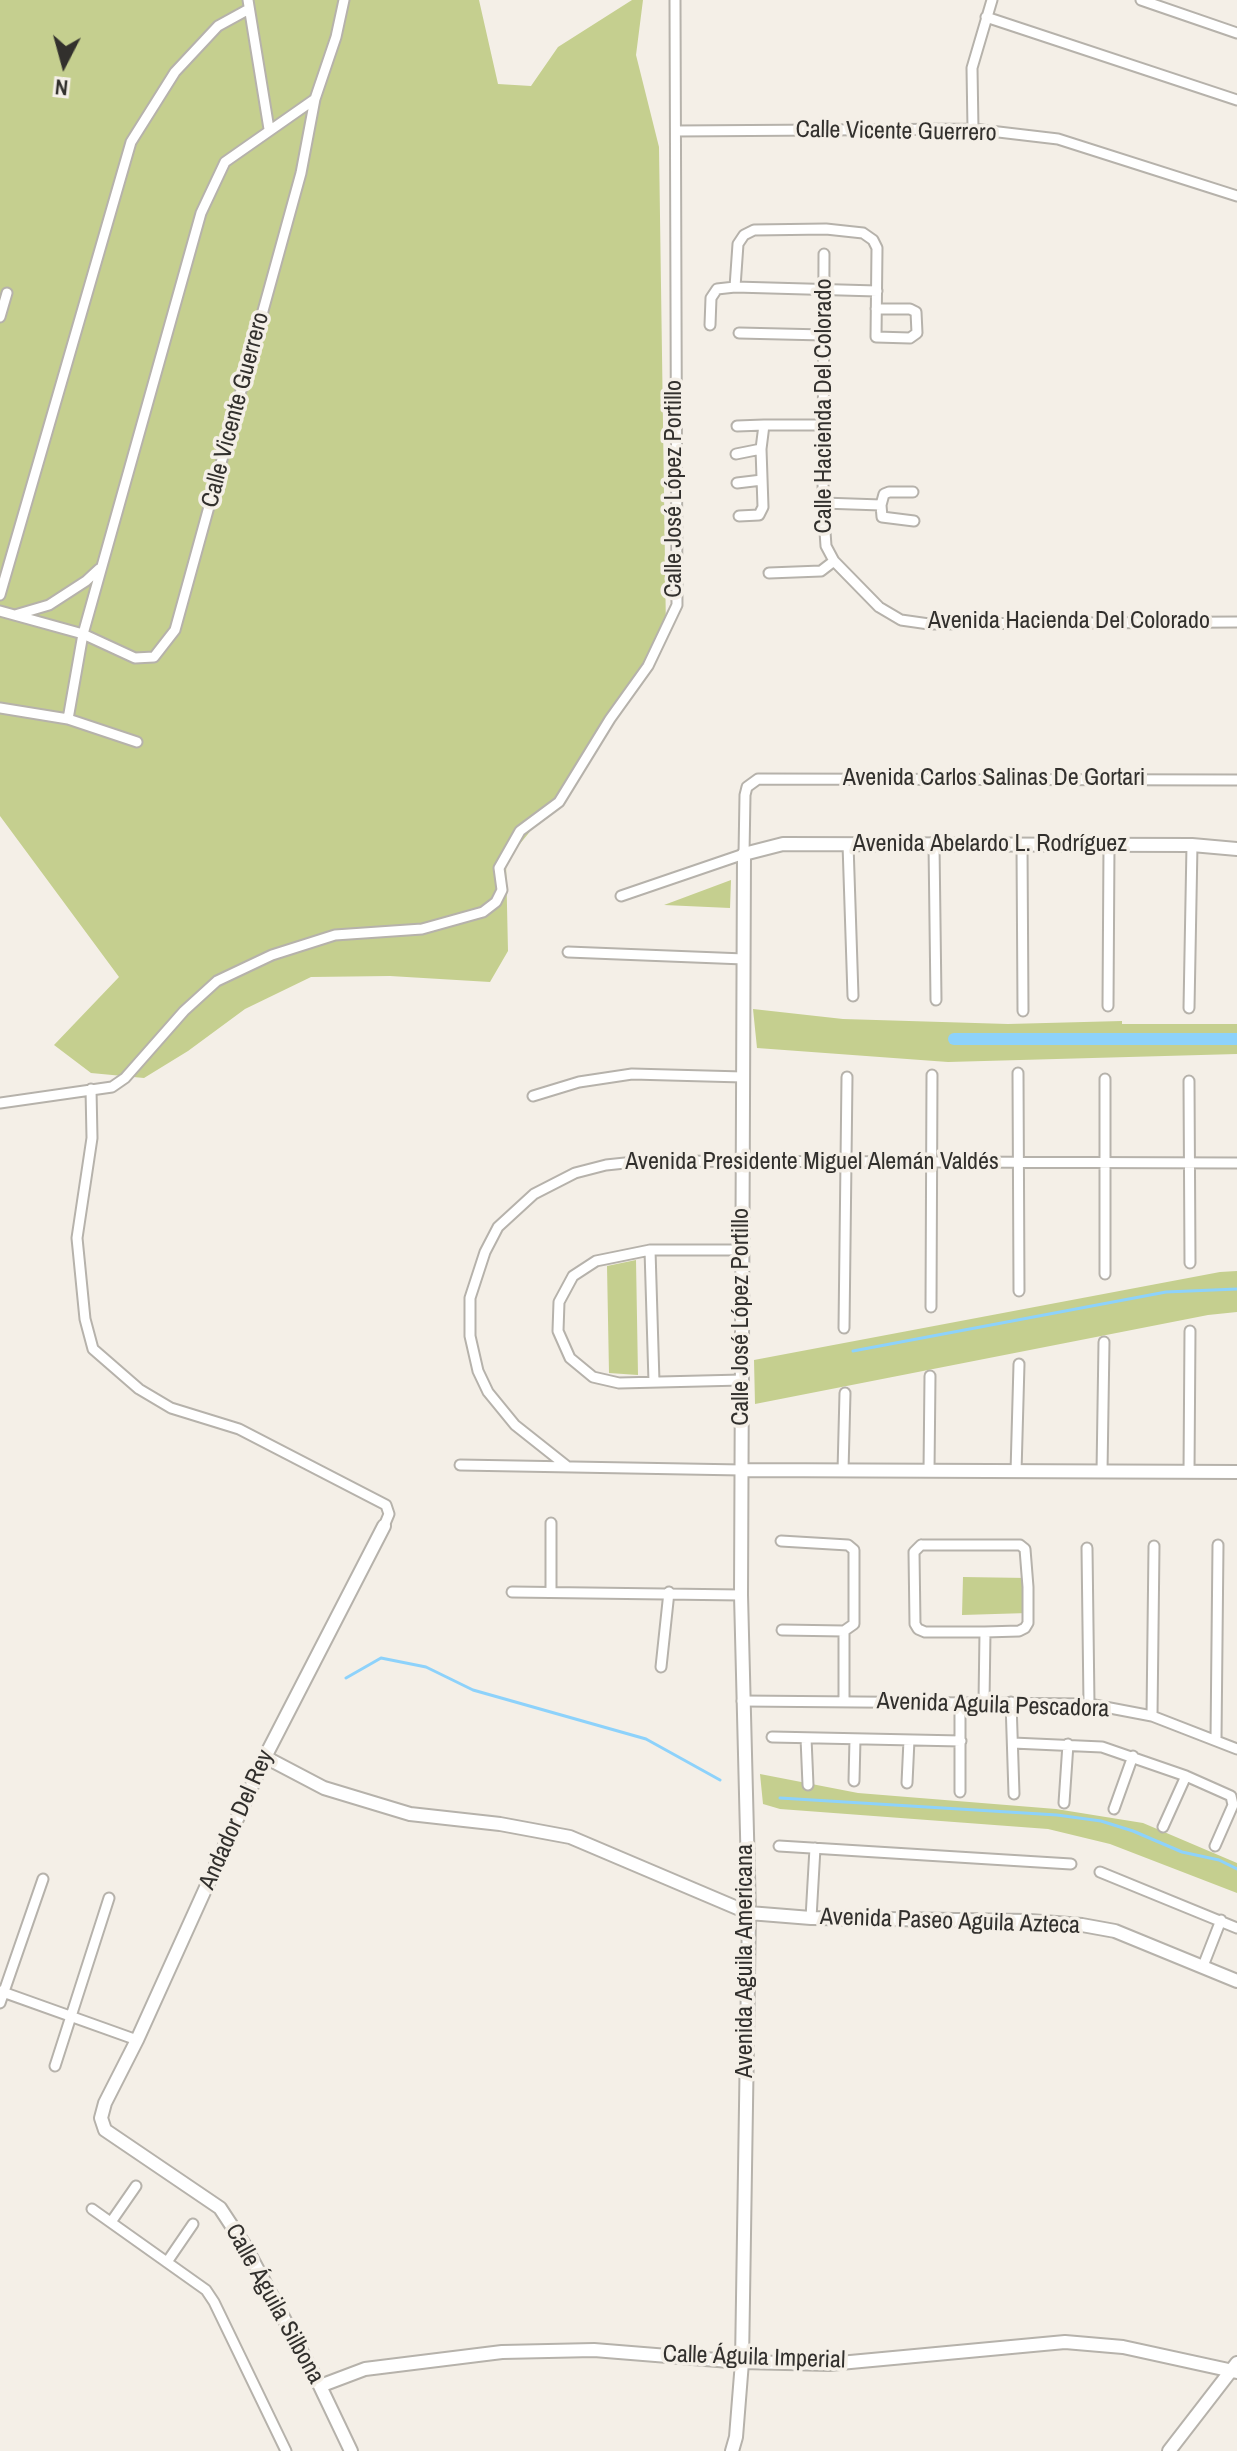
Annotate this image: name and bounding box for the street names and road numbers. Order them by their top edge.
street label: Calle Vicente Guerrero [795,116,997,148]
street label: Calle Hacienda Del Colorado [811,279,839,533]
street label: Calle Vicente Guerrero [196,309,276,511]
street label: Calle José López Portillo [661,380,689,598]
street label: Avenida Hacienda Del Colorado [928,608,1210,636]
street label: Avenida Carlos Salinas De Gortari [843,765,1145,793]
street label: Avenida Abelardo L. Rodríguez [853,831,1127,859]
street label: Avenida Presidente Miguel Alemán Valdés [625,1149,999,1177]
street label: Calle José López Portillo [728,1208,756,1426]
street label: Avenida Aguila Pescadora [876,1688,1110,1724]
street label: Andador Del Rey [193,1746,281,1894]
street label: Avenida Aguila Americana [732,1844,760,2078]
street label: Avenida Paseo Aguila Azteca [820,1903,1080,1941]
street label: Calle Águila Silbona [218,2219,330,2389]
street label: Calle Águila Imperial [662,2340,846,2376]

